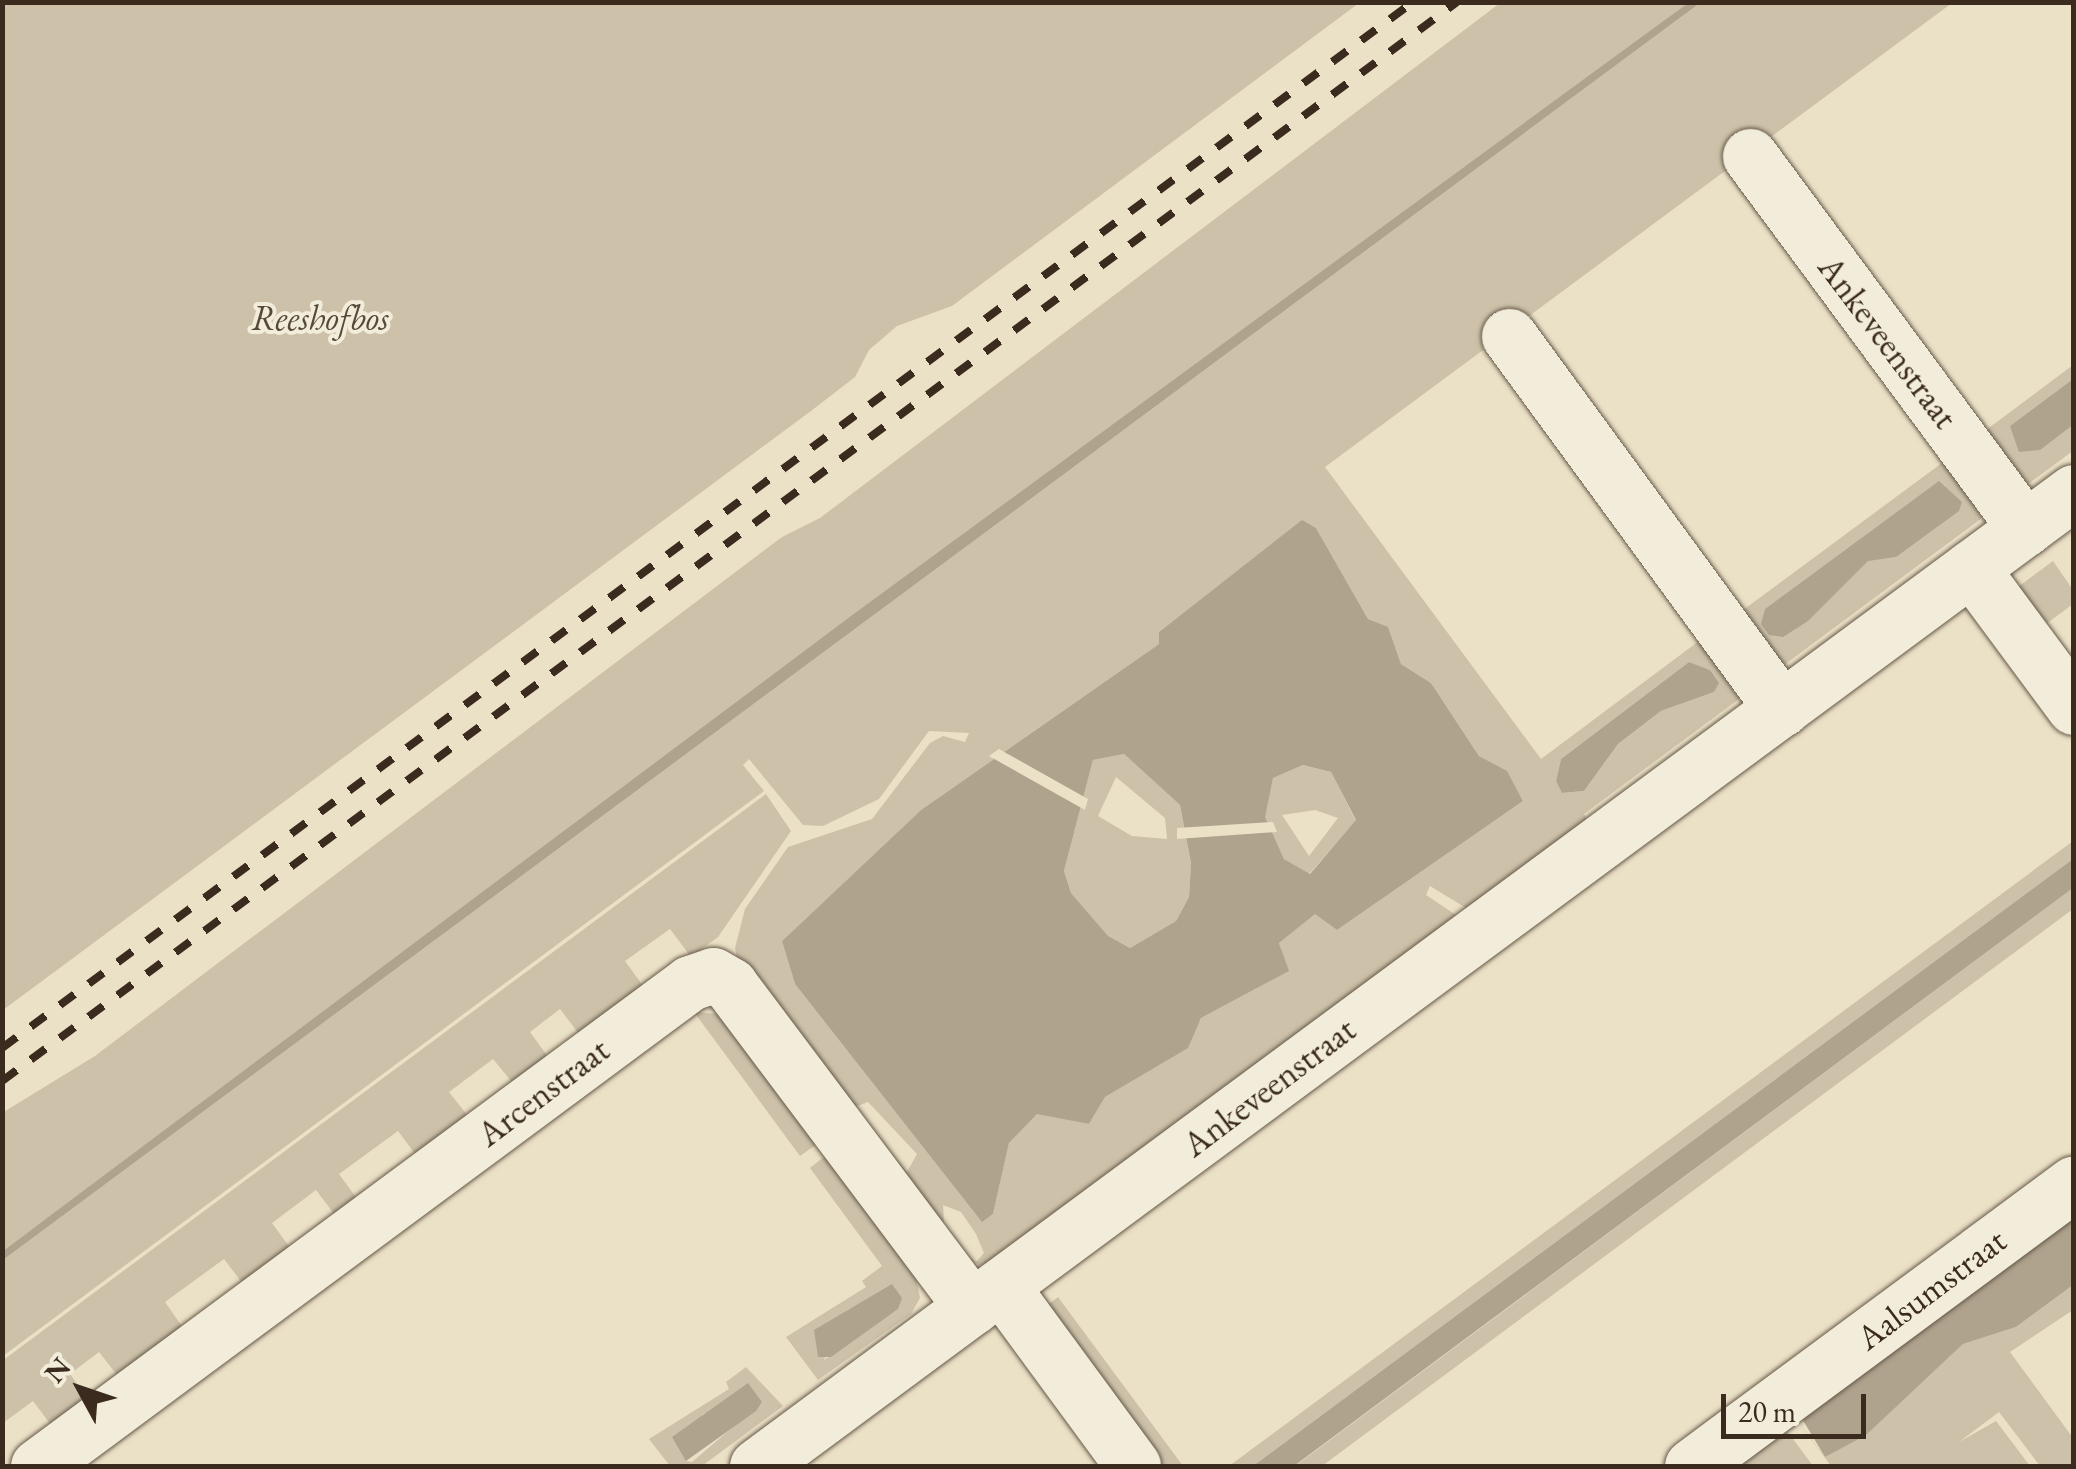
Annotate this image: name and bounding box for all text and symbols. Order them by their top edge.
street label: Ankeveenstraat [1809,247,1967,437]
park label: Reeshofbos [251,297,389,339]
street label: Ankeveenstraat [1174,1008,1364,1166]
street label: Arcenstraat [469,1029,617,1155]
street label: Aalsumstraat [1848,1219,2014,1359]
north arrow [30,1339,130,1439]
text: N [36,1349,78,1390]
scale bar [1726,1374,1871,1436]
text: 20 m [1738,1392,1796,1431]

